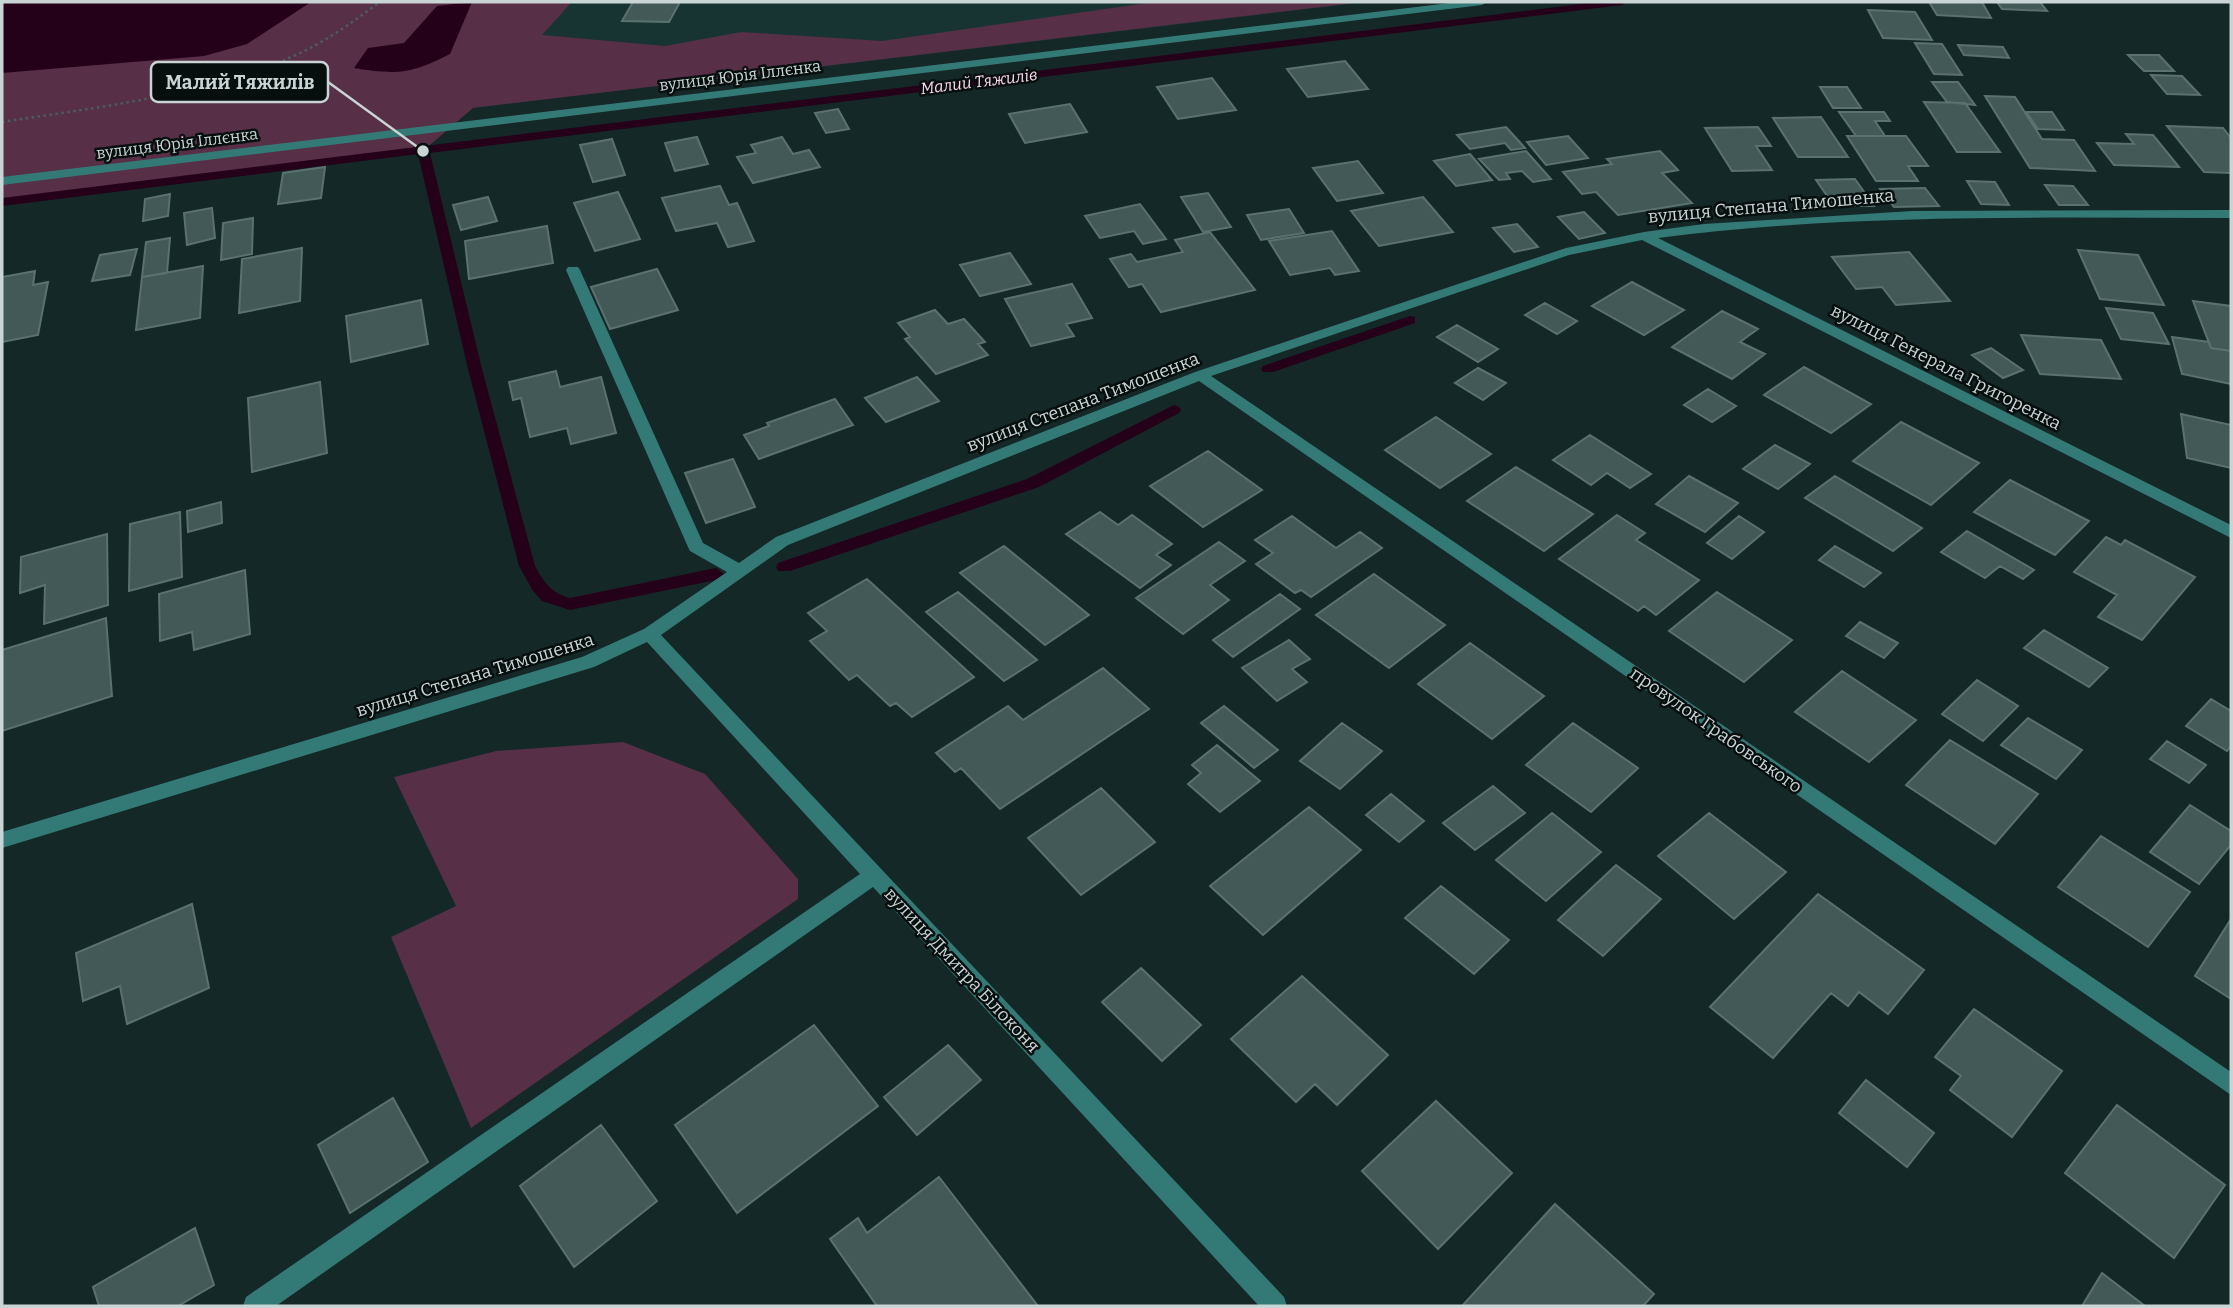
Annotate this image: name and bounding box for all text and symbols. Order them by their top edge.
street label: вулиця Юрія Іллєнка [658,56,822,95]
callout: Малий Тяжилів [151,62,328,102]
water label: Малий Тяжилів [919,65,1039,98]
text: Малий Тяжилів [165,71,315,94]
street label: вулиця Юрія Іллєнка [95,124,259,163]
street label: вулиця Степана Тимошенка [1647,184,1895,228]
street label: вулиця Генерала Григоренка [1827,299,2065,435]
street label: вулиця Степана Тимошенка [964,347,1202,457]
street label: вулиця Степана Тимошенка [354,628,596,722]
street label: провулок Грабовського [1626,662,1806,798]
street label: вулиця Дмитра Білоконя [880,883,1044,1057]

